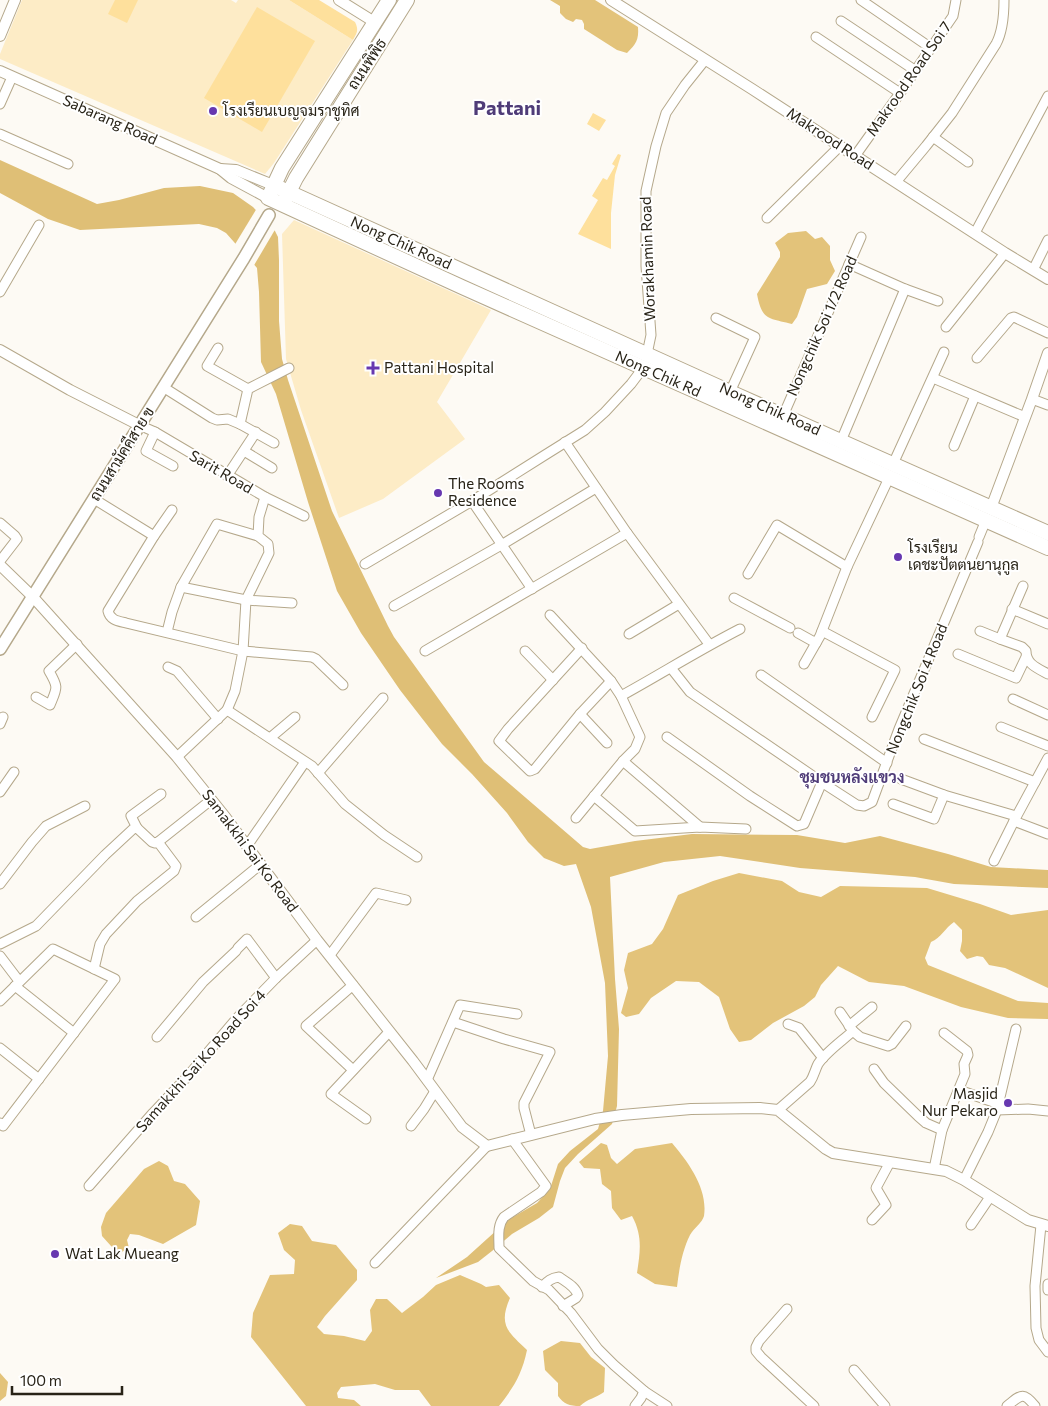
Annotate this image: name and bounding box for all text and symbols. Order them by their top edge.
street label: Makrood Road Soi 7 [862,18,955,139]
street label: ถนนพิพิธ [343,34,389,92]
street label: Sabarang Road [60,90,161,148]
district label: Pattani [473,95,541,119]
place label: โรงเรียนเบญจมราชูทิศ [222,101,360,121]
street label: Makrood Road [784,103,878,173]
marker: โรงเรียนเบญจมราชูทิศ [207,105,219,117]
street label: Worakhamin Road [636,196,658,322]
street label: Nong Chik Road [348,212,455,272]
street label: Nongchik Soi 1/2 Road [782,253,860,398]
street label: Nong Chik Rd [613,346,704,400]
place label: Pattani Hospital [384,358,494,376]
marker: Pattani Hospital [366,361,380,375]
street label: Nong Chik Road [717,378,824,438]
street label: ถนนสามัคคีสาย ข [85,403,157,504]
street label: Sarit Road [186,446,257,497]
place label: The Rooms Residence [448,474,525,509]
marker: The Rooms Residence [432,487,444,499]
place label: โรงเรียน เดชะปัตตนยานุกูล [907,538,1019,576]
marker: โรงเรียน เดชะปัตตนยานุกูล [892,551,904,563]
street label: Nongchik Soi 4 Road [882,621,950,756]
district label: ชุมชนหลังแขวง [799,767,905,789]
street label: Samakkhi Sai Ko Road [199,786,303,915]
street label: Samakkhi Sai Ko Road Soi 4 [132,985,269,1135]
place label: Masjid Nur Pekaro [922,1084,998,1119]
marker: Masjid Nur Pekaro [1002,1097,1014,1109]
place label: Wat Lak Mueang [65,1244,179,1262]
marker: Wat Lak Mueang [49,1248,61,1260]
scale bar [12,1364,122,1396]
text: 100 m [20,1371,62,1389]

